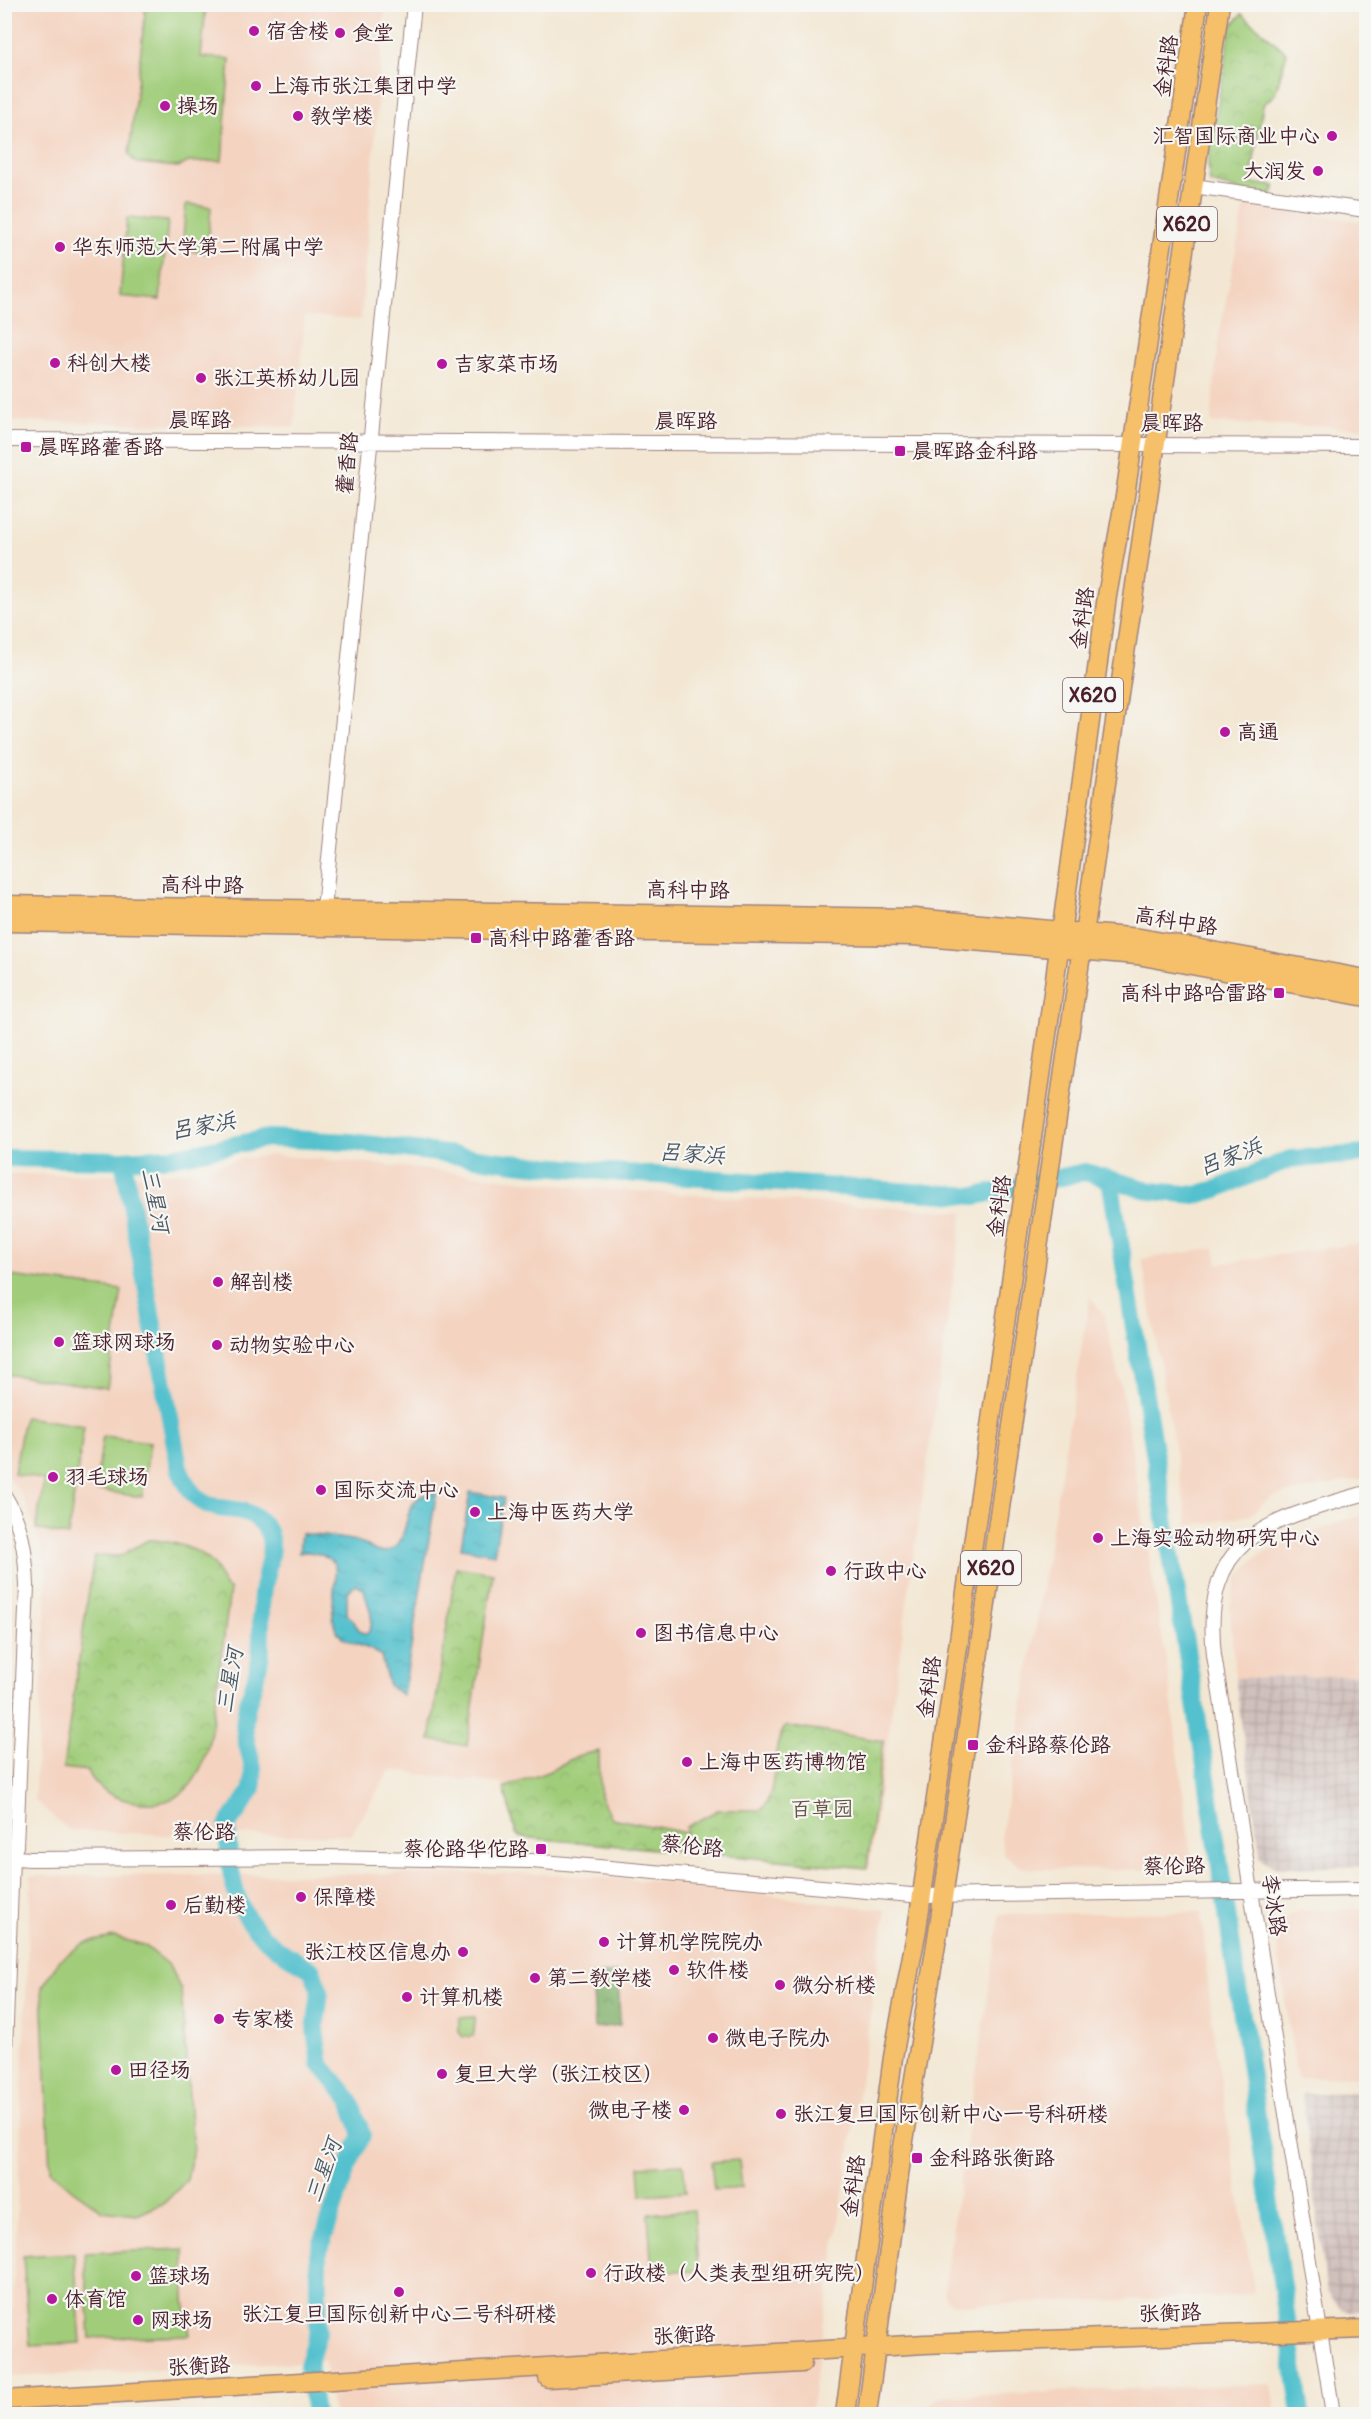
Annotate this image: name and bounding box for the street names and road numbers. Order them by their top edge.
street label: 金科路 [1149,33,1184,99]
road number: X620 [1157,207,1217,241]
street label: 晨晖路 [169,407,232,434]
street label: 晨晖路 [655,408,718,435]
street label: 晨晖路 [1141,410,1204,437]
street label: 藿香路 [331,430,364,496]
street label: 金科路 [1065,585,1100,651]
road number: X620 [1063,678,1123,712]
street label: 高科中路 [160,871,244,900]
street label: 高科中路 [646,876,730,905]
street label: 高科中路 [1132,902,1220,941]
street label: 金科路 [982,1173,1017,1239]
road number: X620 [961,1551,1021,1585]
street label: 金科路 [912,1654,947,1720]
street label: 蔡伦路 [173,1819,236,1846]
street label: 蔡伦路 [659,1830,725,1863]
street label: 蔡伦路 [1142,1852,1206,1881]
street label: 李冰路 [1255,1872,1292,1938]
street label: 金科路 [836,2153,871,2219]
street label: 张衡路 [1138,2299,1202,2328]
street label: 张衡路 [652,2320,716,2351]
street label: 张衡路 [167,2351,231,2382]

